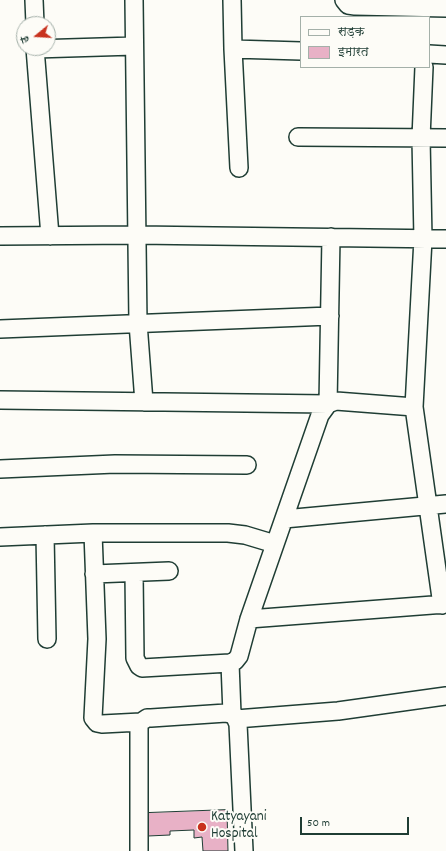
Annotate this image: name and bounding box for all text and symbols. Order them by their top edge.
north arrow [16,16,56,56]
legend [300,16,430,68]
text: सड़क [338,24,365,41]
text: उ [17,34,34,45]
text: इमारत [338,44,368,61]
place label: Katyayani Hospital [211,809,266,844]
scale bar [302,809,411,835]
text: 50 m [307,815,330,832]
marker: Katyayani Hospital [196,821,208,833]

